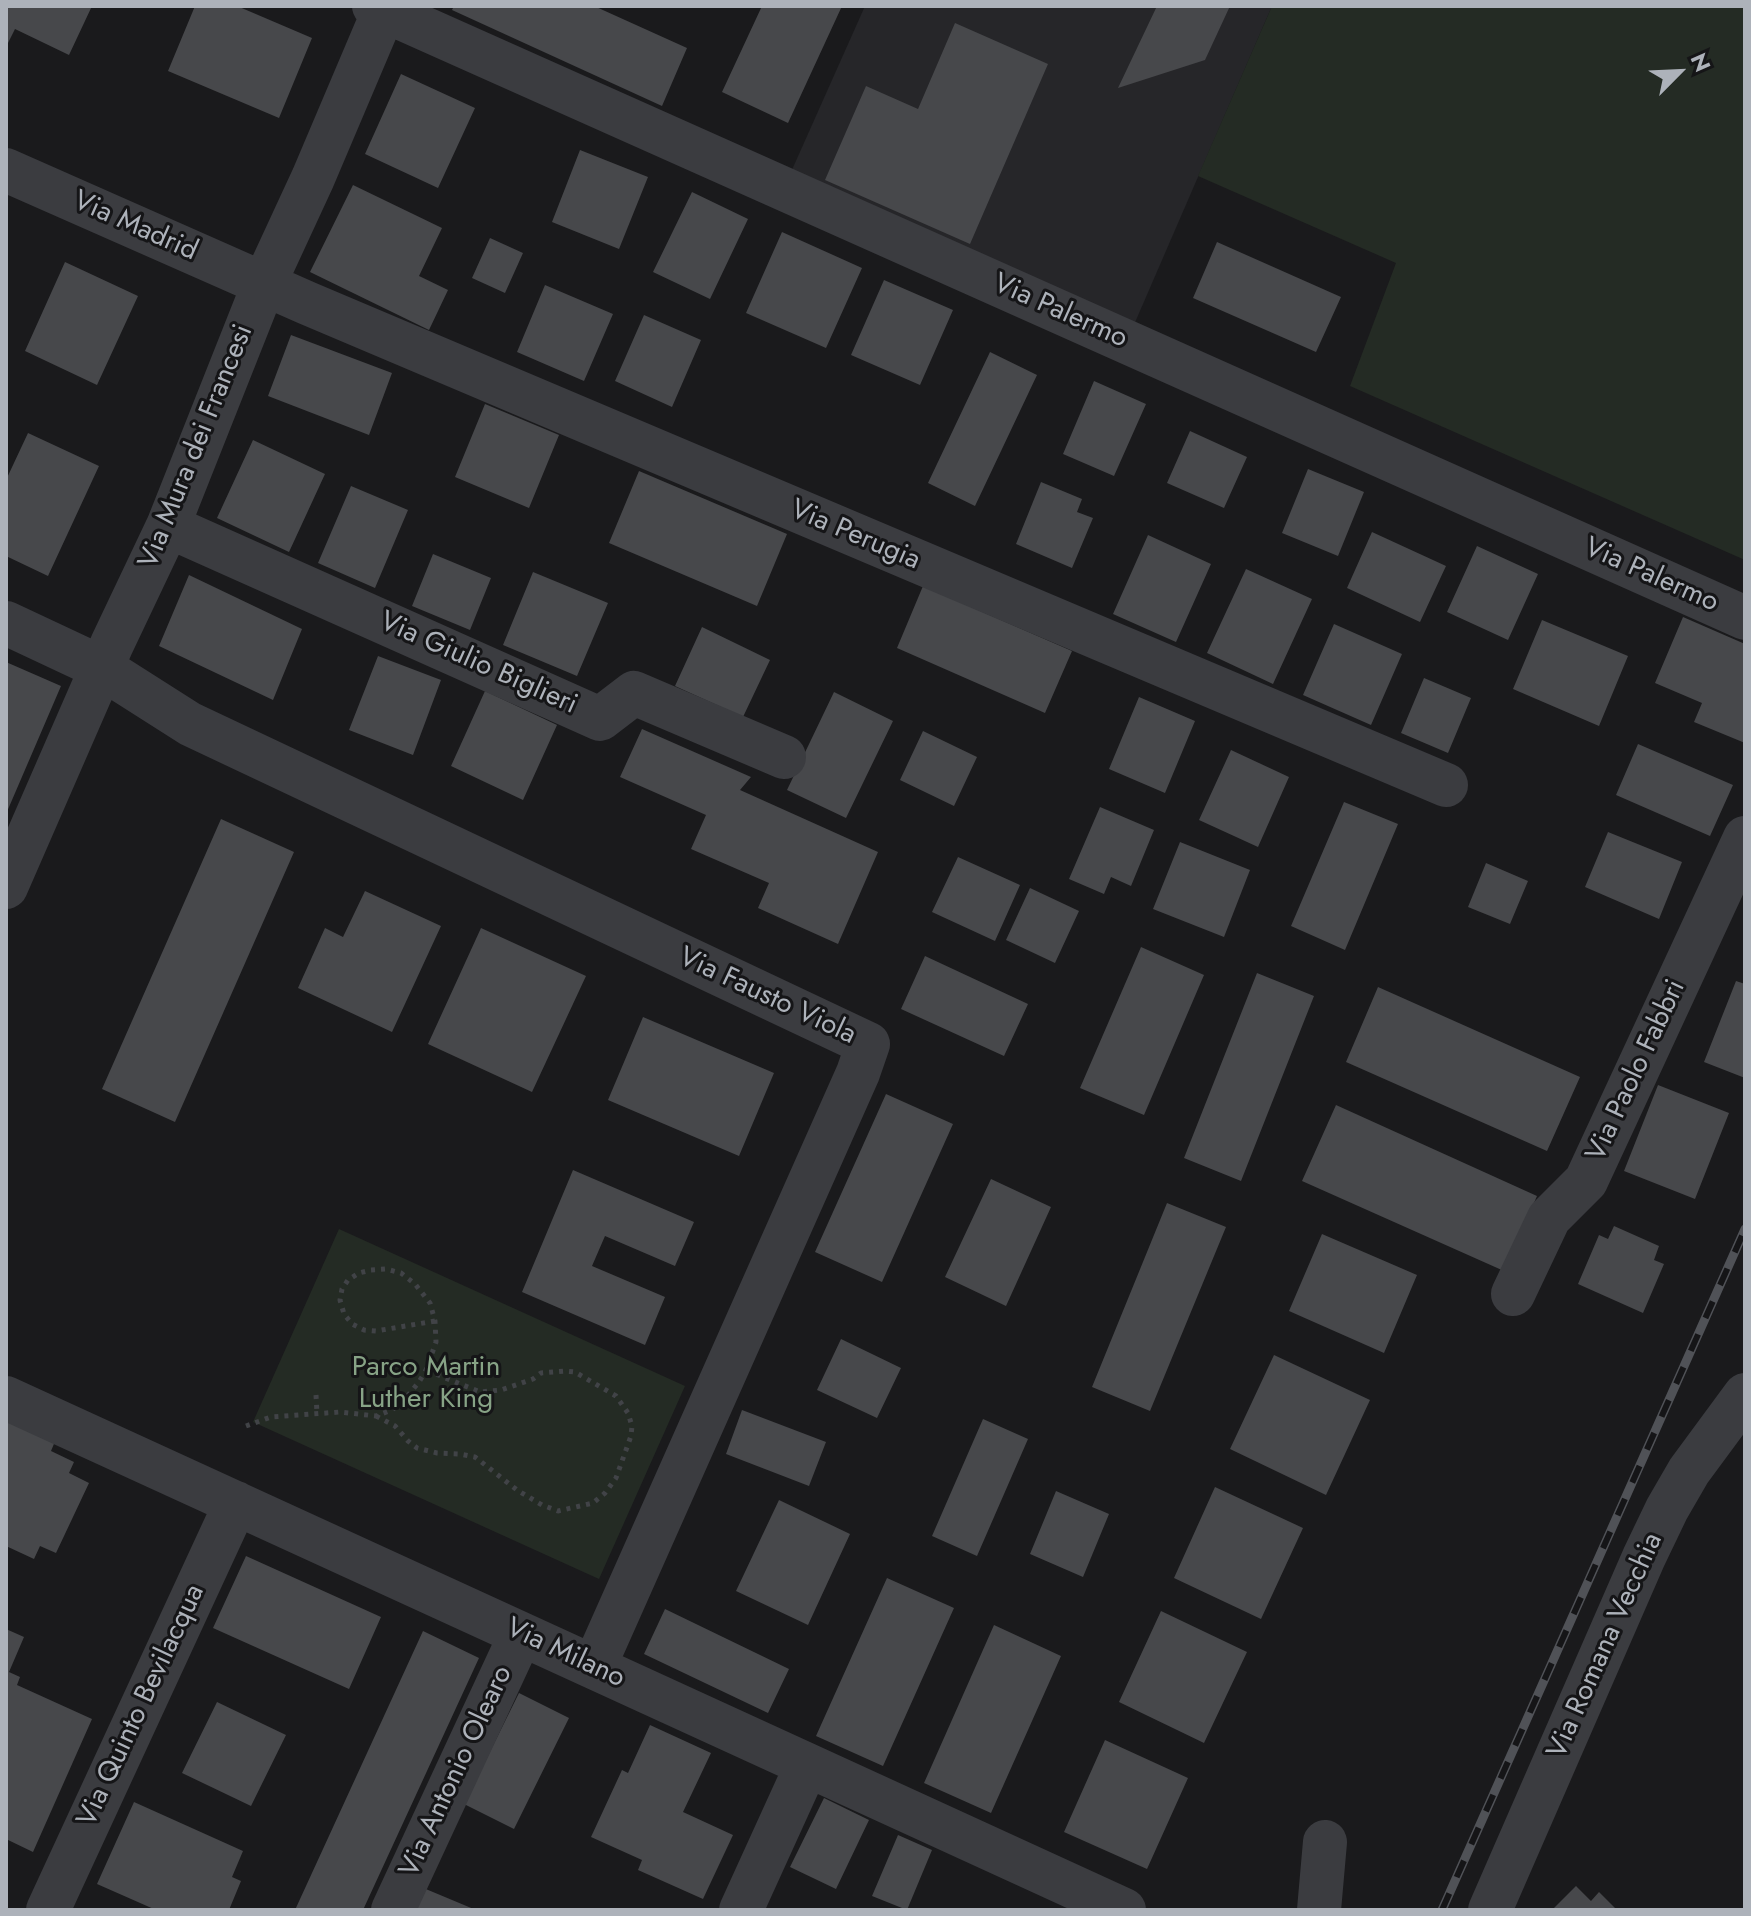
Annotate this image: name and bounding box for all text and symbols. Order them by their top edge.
north arrow [1639,32,1719,112]
text: N [1683,48,1719,77]
street label: Via Madrid [68,185,202,269]
street label: Via Palermo [988,268,1132,356]
street label: Via Mura dei Francesi [133,320,261,574]
street label: Via Perugia [785,494,925,578]
street label: Via Palermo [1579,532,1723,620]
street label: Via Giulio Biglieri [374,605,582,723]
street label: Via Fausto Viola [673,941,861,1053]
street label: Via Paolo Fabbri [1580,975,1694,1167]
park label: Parco Martin Luther King [352,1351,500,1417]
street label: Via Romana Vecchia [1541,1528,1671,1764]
street label: Via Quinto Bevilacqua [71,1580,213,1832]
street label: Via Milano [500,1612,630,1696]
street label: Via Antonio Olearo [393,1661,521,1883]

